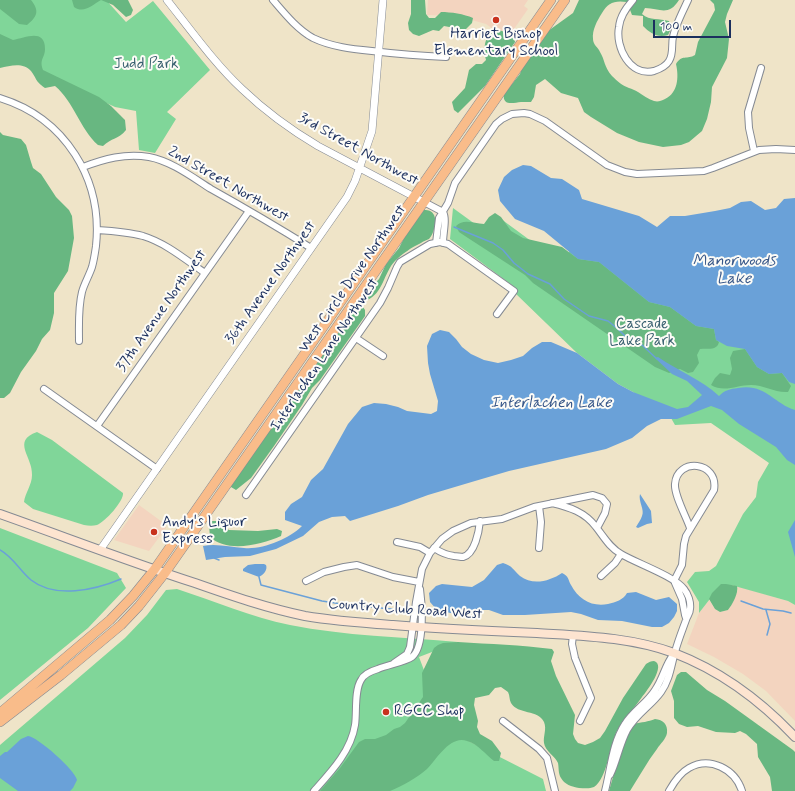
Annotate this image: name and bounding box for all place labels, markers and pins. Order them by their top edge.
marker: Harriet Bishop Elementary School [491,15,501,25]
place label: Harriet Bishop Elementary School [434,26,558,61]
place label: Andy's Liquor Express [162,514,247,549]
marker: Andy's Liquor Express [149,527,159,537]
place label: RGCC Shop [394,703,465,721]
marker: RGCC Shop [381,707,391,717]

